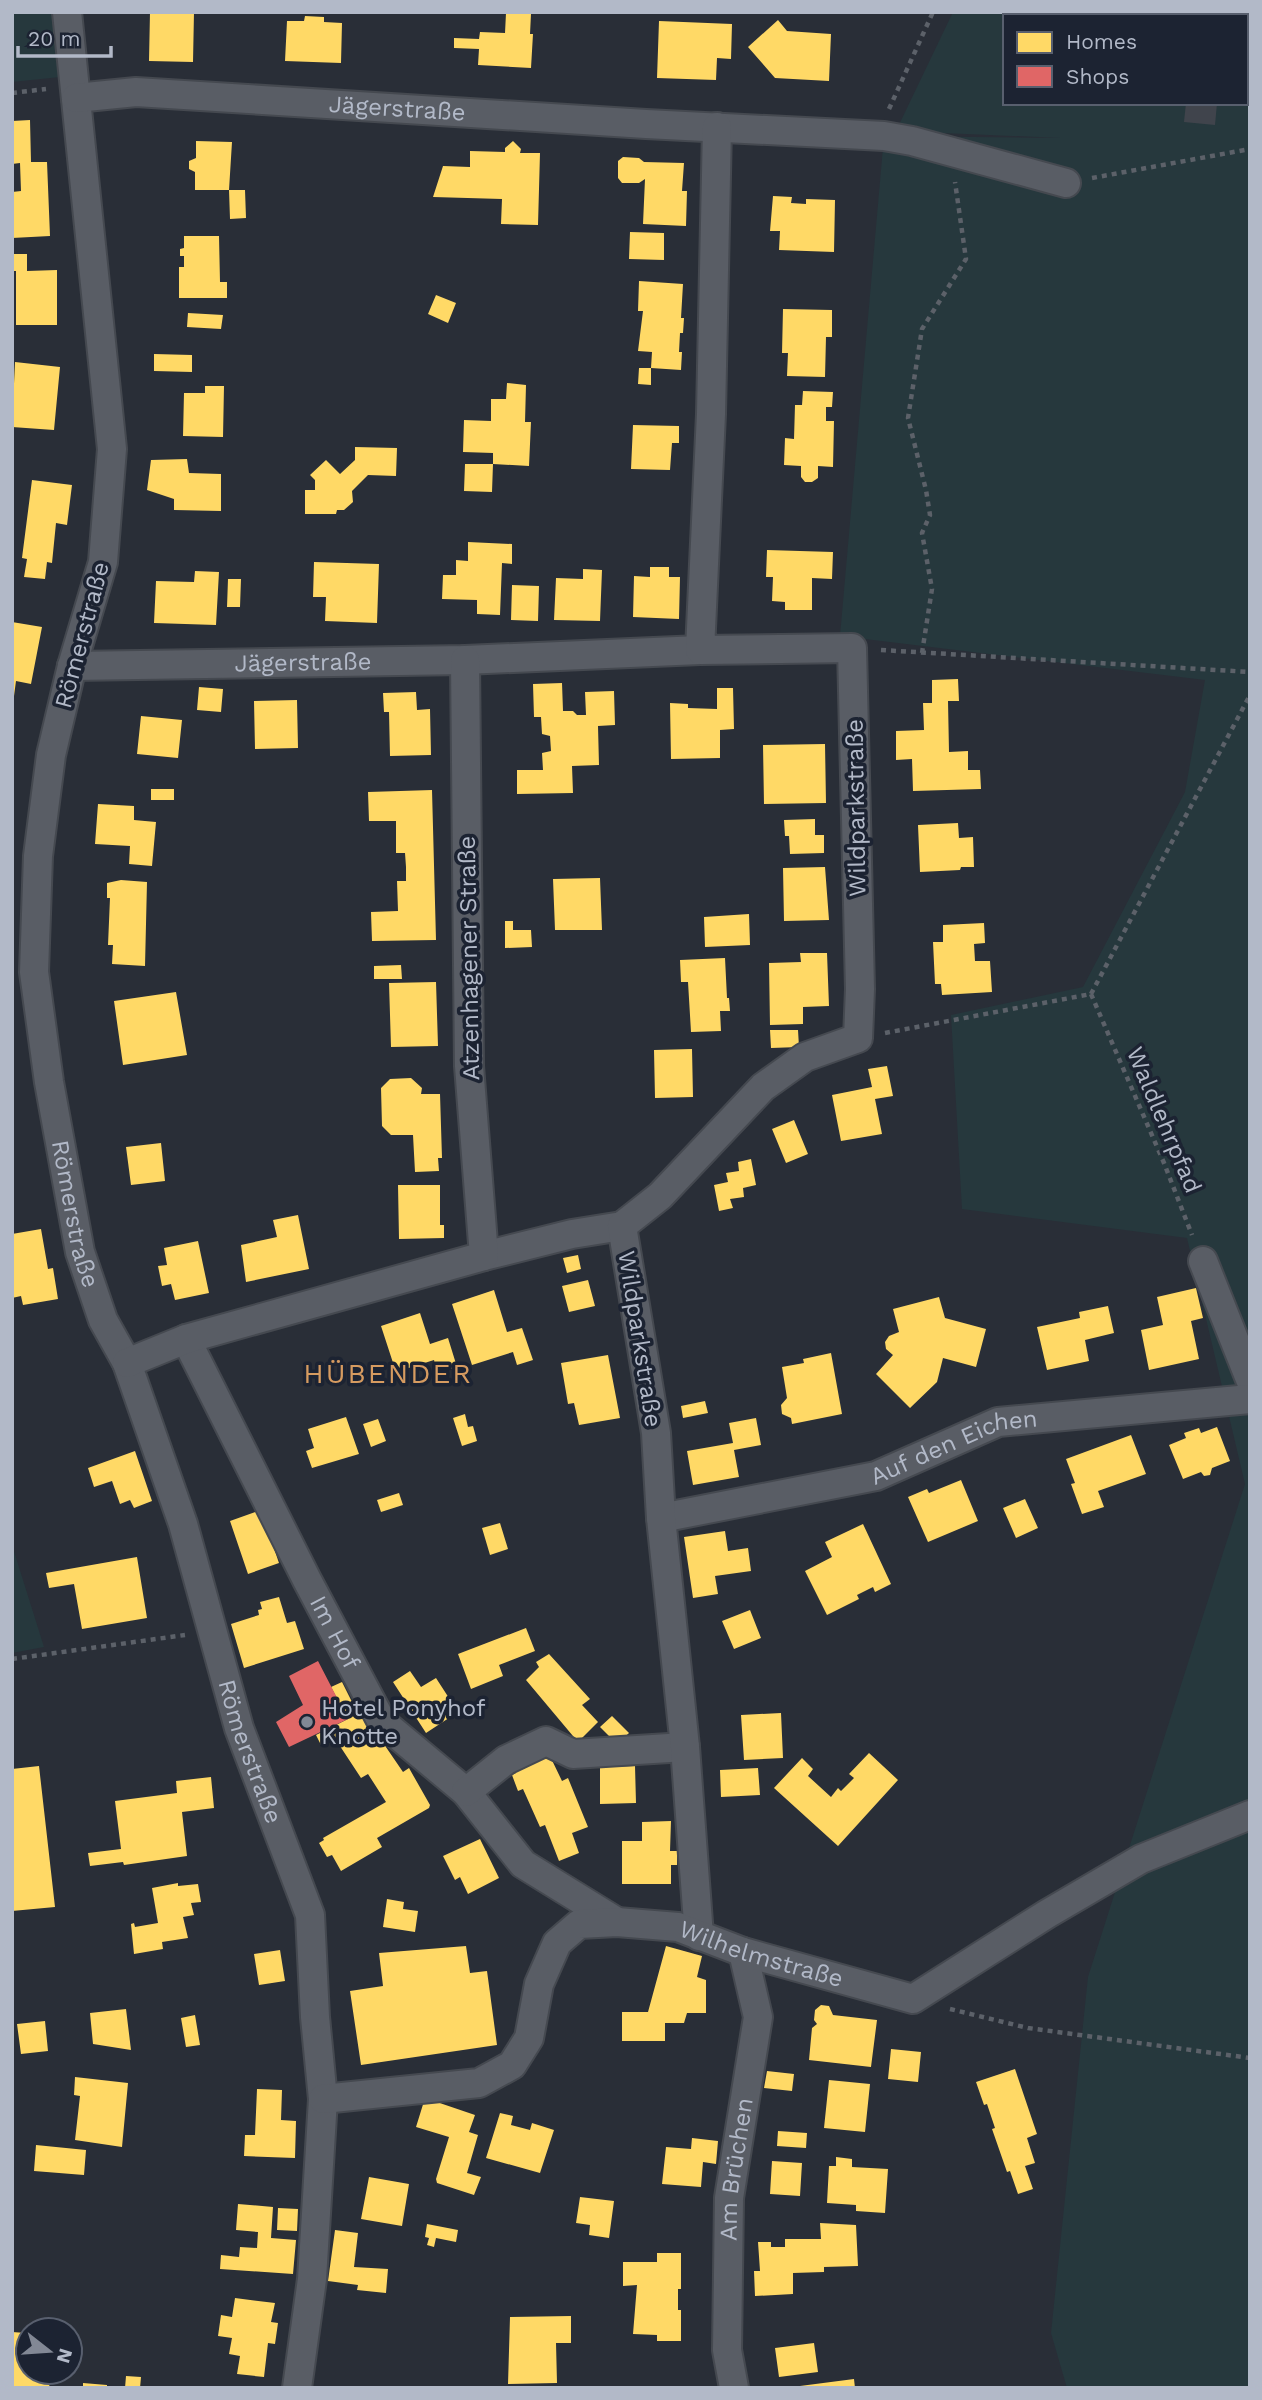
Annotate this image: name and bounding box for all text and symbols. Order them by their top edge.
scale bar [18,14,110,58]
legend [1003,14,1248,105]
text: 20 m [28,26,80,51]
text: Homes [1066,29,1137,54]
text: Shops [1066,64,1129,89]
street label: Jägerstraße [328,90,466,127]
street label: Römerstraße [49,559,115,711]
street label: Jägerstraße [234,647,372,678]
street label: Wildparkstraße [840,719,872,897]
street label: Atzenhagener Straße [453,835,485,1081]
street label: Waldlehrpfad [1121,1043,1207,1197]
street label: Römerstraße [46,1138,105,1291]
street label: Wildparkstraße [612,1249,668,1429]
district label: HÜBENDER [303,1357,473,1390]
street label: Auf den Eichen [866,1404,1039,1491]
street label: Im Hof [304,1591,366,1674]
street label: Römerstraße [212,1676,288,1827]
place label: Hotel Ponyhof Knotte [321,1694,486,1750]
marker: Hotel Ponyhof Knotte [299,1714,315,1730]
street label: Wilhelmstraße [675,1915,846,1993]
street label: Am Brüchen [714,2096,759,2241]
north arrow [14,2316,84,2386]
text: N [52,2346,78,2366]

